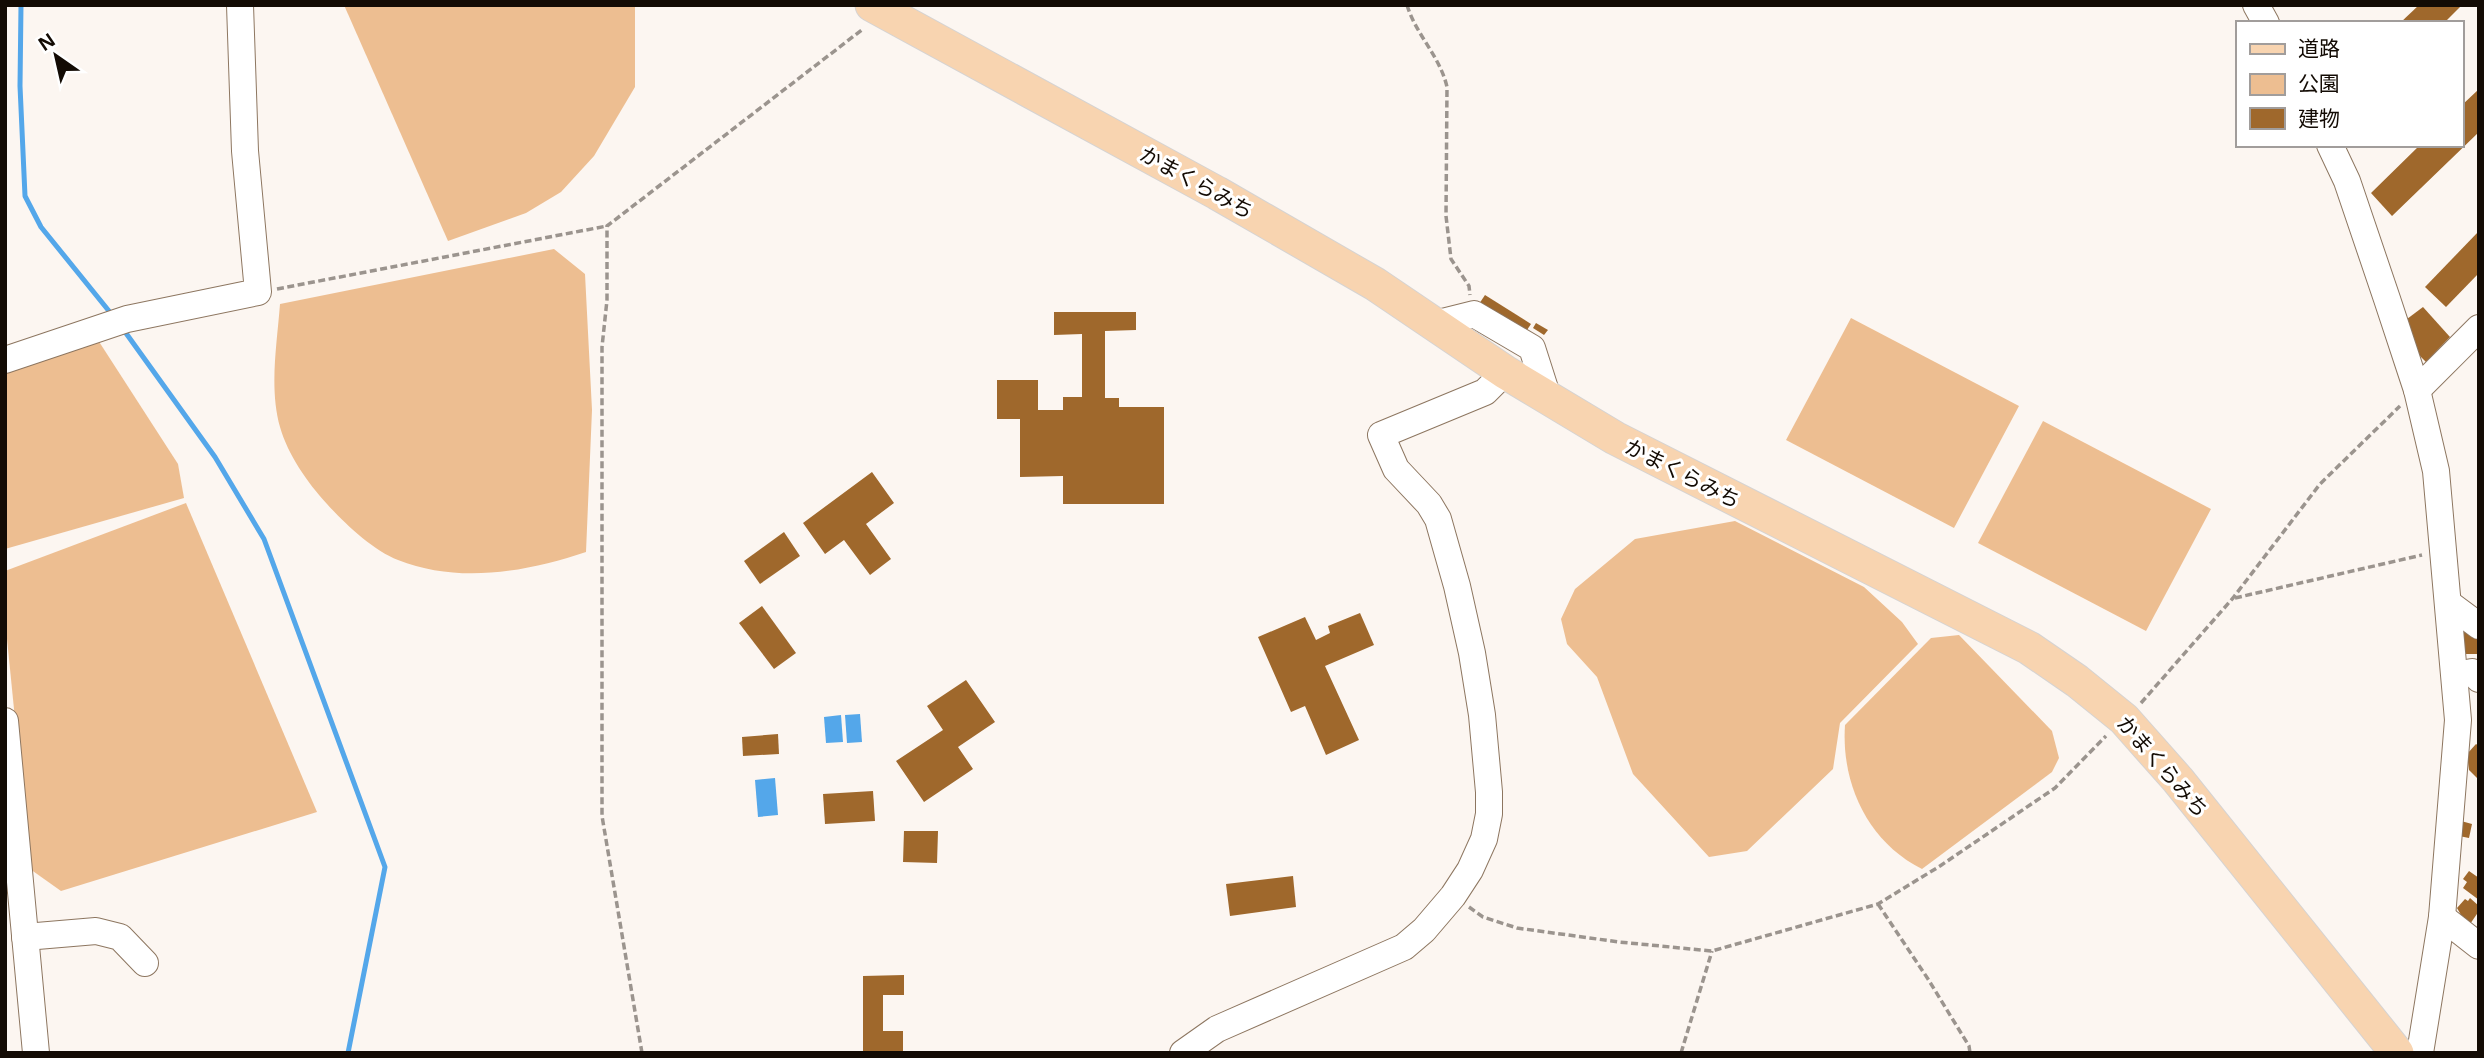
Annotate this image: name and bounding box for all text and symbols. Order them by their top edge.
north arrow [21,21,91,91]
legend [2236,21,2463,147]
text: N [33,27,60,57]
text: 道路 [2298,34,2340,62]
text: 公園 [2298,69,2340,97]
text: 建物 [2298,104,2340,132]
street label: かまくらみち [1135,139,1259,225]
street label: かまくらみち [1621,432,1745,514]
street label: かまくらみち [2111,709,2215,823]

